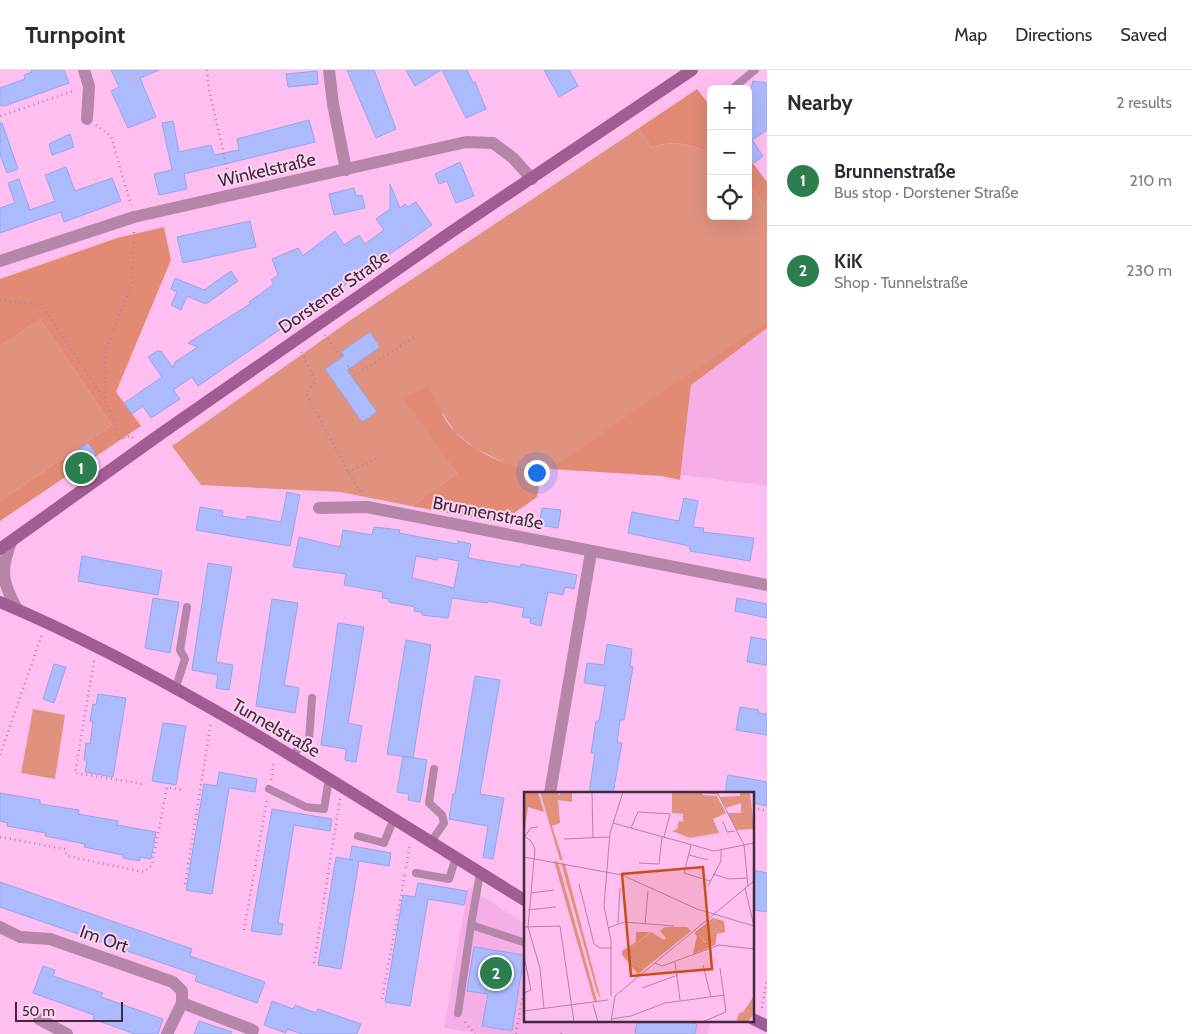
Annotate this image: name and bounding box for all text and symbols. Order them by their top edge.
text: Turnpoint [25,20,125,49]
text: Map [954,24,987,46]
text: Directions [1015,24,1092,46]
text: Saved [1120,24,1167,46]
map controls [707,85,752,220]
button: + [707,85,752,130]
text: Nearby [787,90,853,115]
text: 2 results [1116,93,1172,112]
button: − [707,130,752,175]
street label: Winkelstraße [216,148,318,192]
text: Brunnenstraße [834,160,956,183]
text: 1 [800,171,806,190]
text: 210 m [1130,171,1172,190]
button: locate [707,175,752,220]
text: Bus stop · Dorstener Straße [834,183,1019,202]
street label: Dorstener Straße [274,246,394,338]
text: KiK [834,250,863,273]
text: 2 [799,261,807,280]
text: 230 m [1126,261,1172,280]
text: Shop · Tunnelstraße [834,273,968,292]
pin: 1 [65,449,97,487]
your location [524,460,550,486]
street label: Brunnenstraße [431,491,545,535]
street label: Tunnelstraße [228,694,324,762]
inset map [524,792,754,1022]
street label: Im Ort [77,920,131,958]
pin: 2 [480,954,512,992]
scale bar [15,999,122,1022]
text: 50 m [22,1002,55,1020]

